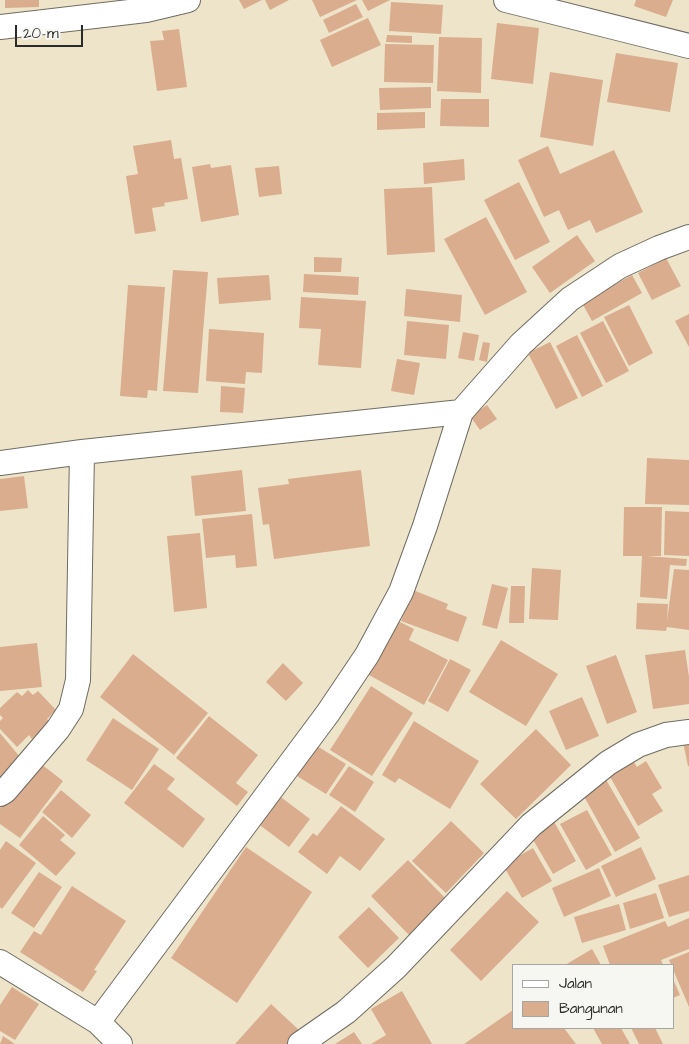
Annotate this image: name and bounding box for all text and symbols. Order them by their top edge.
scale bar [18,15,85,47]
text: 20 m [23,23,59,44]
legend [512,964,674,1029]
text: Jalan [559,973,592,994]
text: Bangunan [559,998,623,1019]

